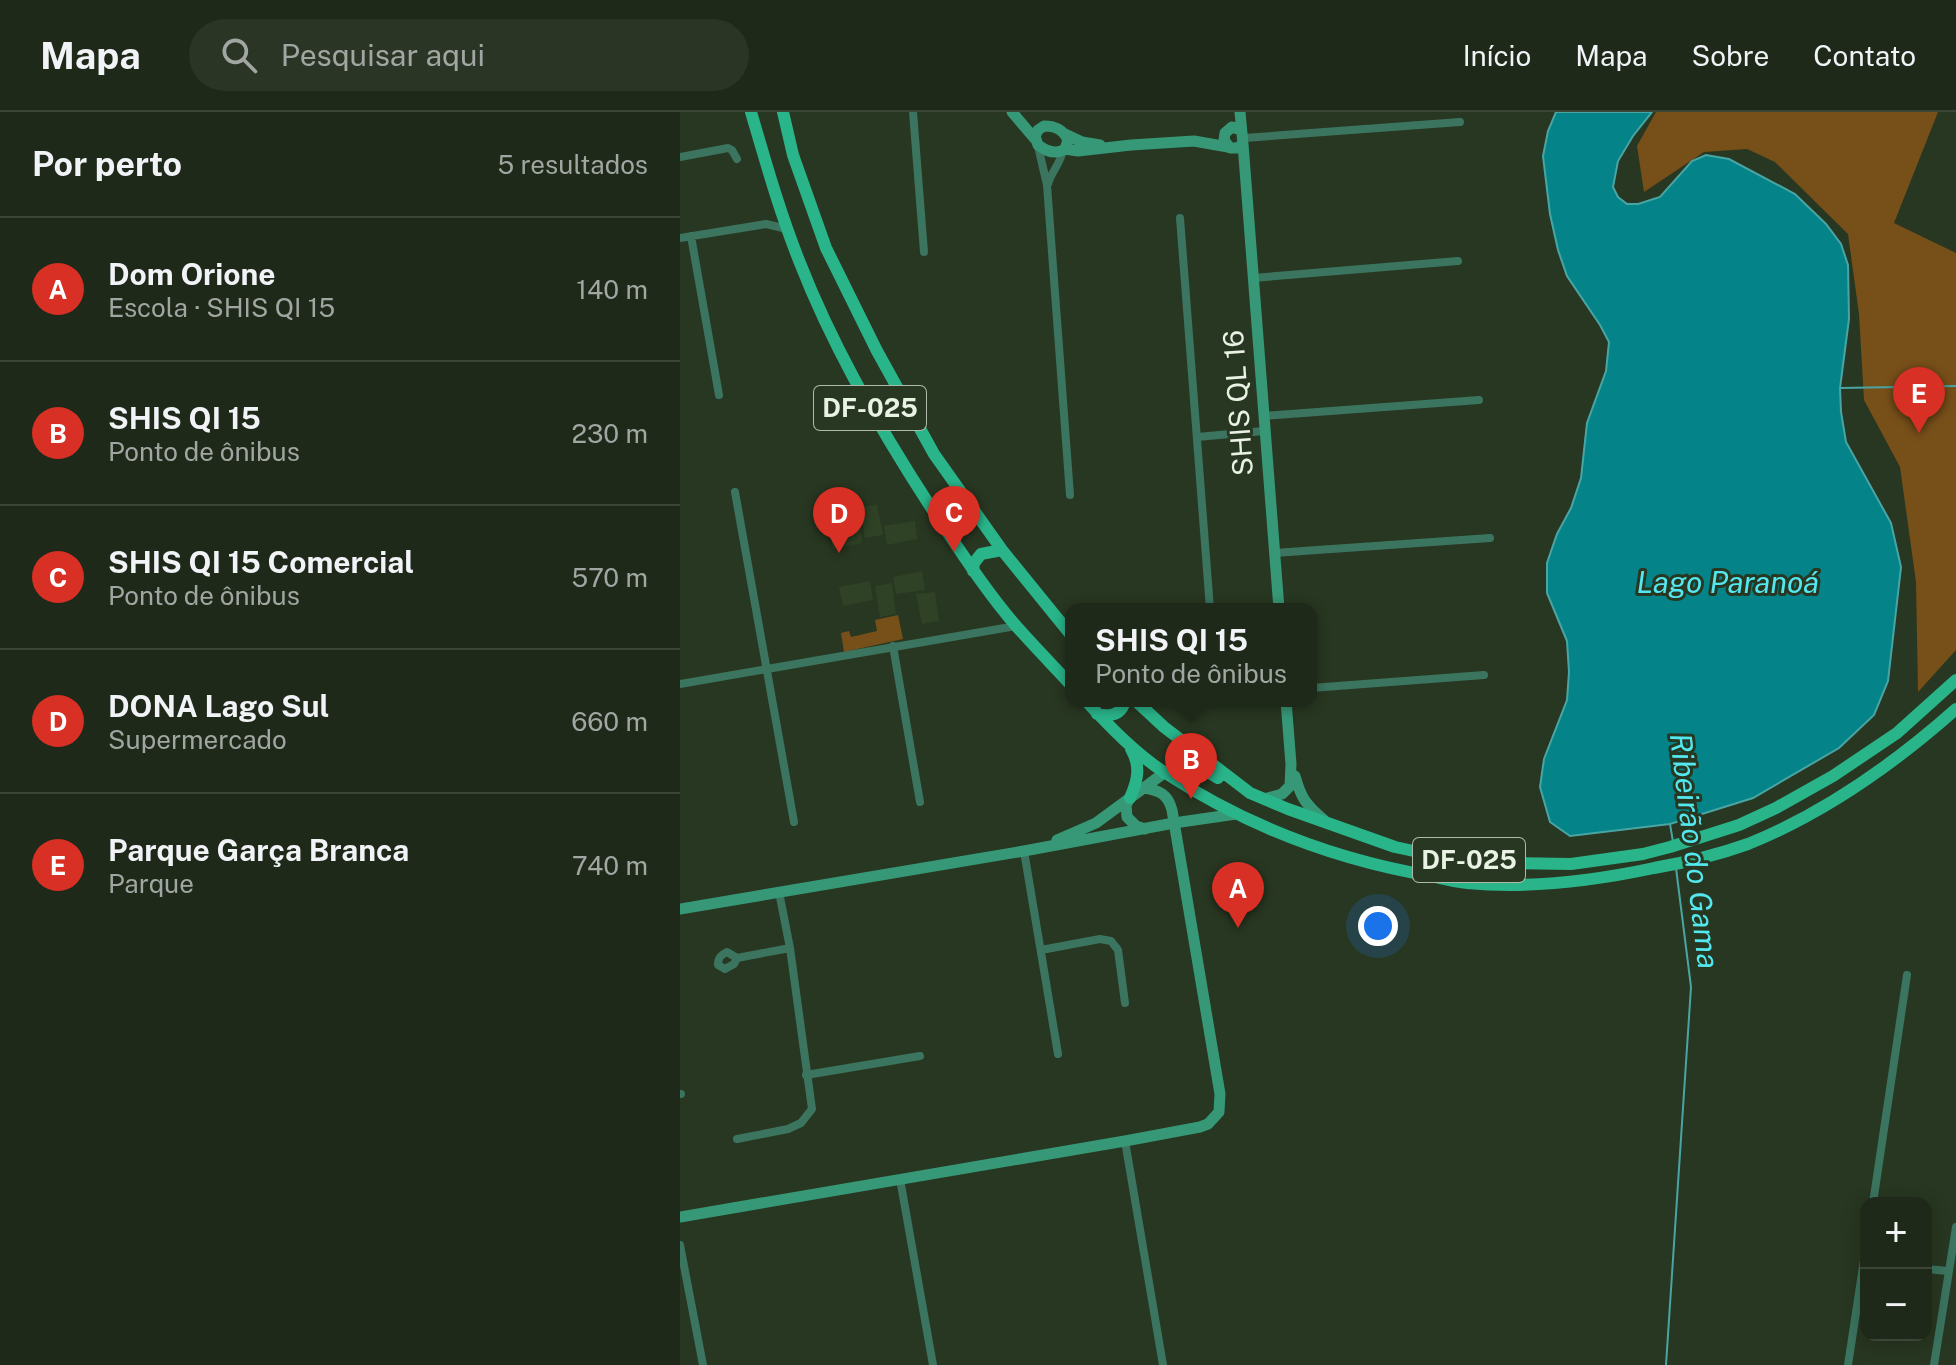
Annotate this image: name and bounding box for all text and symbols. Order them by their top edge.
search box [189,19,749,91]
text: Mapa [40,33,141,78]
icon: search [217,33,261,77]
text: Pesquisar aqui [281,37,485,73]
text: Início [1463,39,1531,72]
text: Mapa [1575,39,1647,72]
text: Sobre [1691,39,1769,72]
text: Contato [1813,39,1916,72]
text: Por perto [32,144,182,184]
text: 5 resultados [497,149,648,180]
text: Dom Orione [108,256,276,292]
text: A [49,274,67,305]
text: 140 m [576,274,648,305]
text: Escola · SHIS QI 15 [108,292,335,323]
street label: SHIS QL 16 [1216,329,1259,477]
pin: E [1893,367,1945,433]
road number: DF-025 [814,386,926,430]
text: SHIS QI 15 [108,400,261,436]
text: B [49,418,67,449]
text: 230 m [572,418,648,449]
text: Ponto de ônibus [108,436,300,467]
pin: C [928,486,980,552]
pin: D [813,487,865,553]
text: SHIS QI 15 Comercial [108,544,414,580]
text: C [49,562,67,593]
text: 570 m [572,562,648,593]
water label: Lago Paranoá [1637,564,1819,600]
text: Ponto de ônibus [108,580,300,611]
popup [1065,603,1317,707]
text: SHIS QI 15 [1095,622,1248,658]
text: Ponto de ônibus [1095,658,1287,689]
text: DONA Lago Sul [108,688,330,724]
text: D [49,706,67,737]
text: 660 m [571,706,648,737]
text: Supermercado [108,724,287,755]
water label: Ribeirão do Gama [1663,731,1727,971]
pin: B [1165,733,1217,799]
text: Parque Garça Branca [108,832,409,868]
road number: DF-025 [1413,838,1525,882]
text: E [50,850,66,881]
text: 740 m [572,850,648,881]
pin: A [1212,862,1264,928]
text: Parque [108,868,194,899]
your location [1358,906,1398,946]
map controls [1860,1197,1932,1341]
button: + [1860,1197,1932,1269]
button: − [1860,1269,1932,1341]

